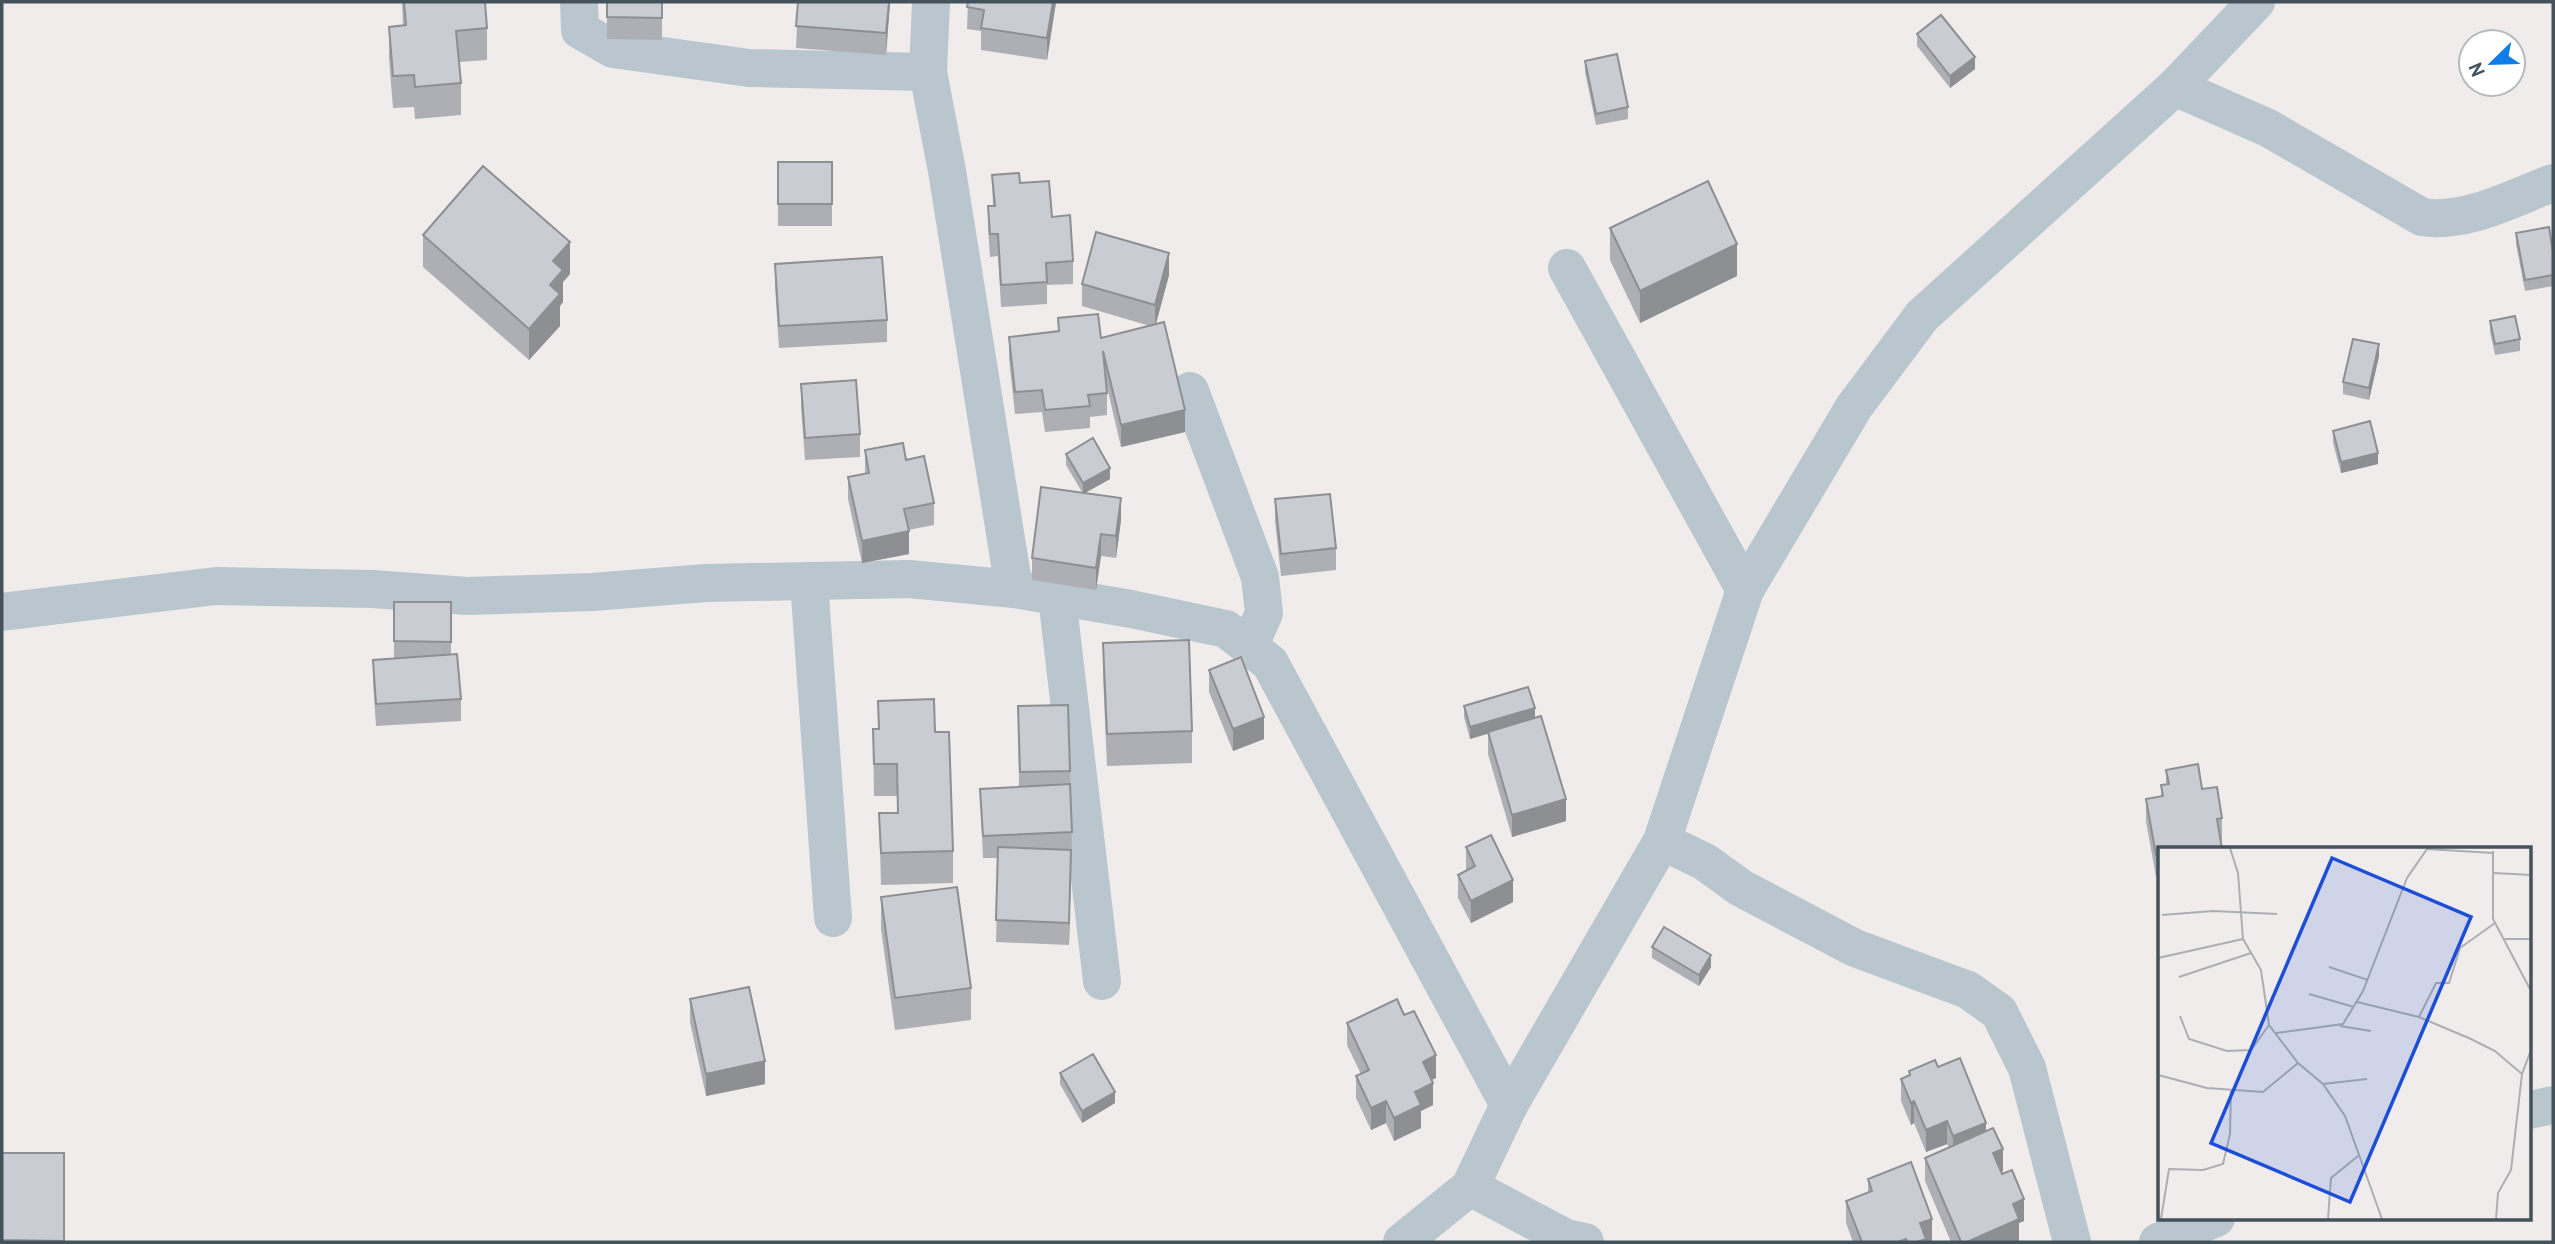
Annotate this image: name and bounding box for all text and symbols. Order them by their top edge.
north arrow [2457,28,2527,98]
text: N [2463,59,2490,80]
inset map [2158,847,2530,1220]

